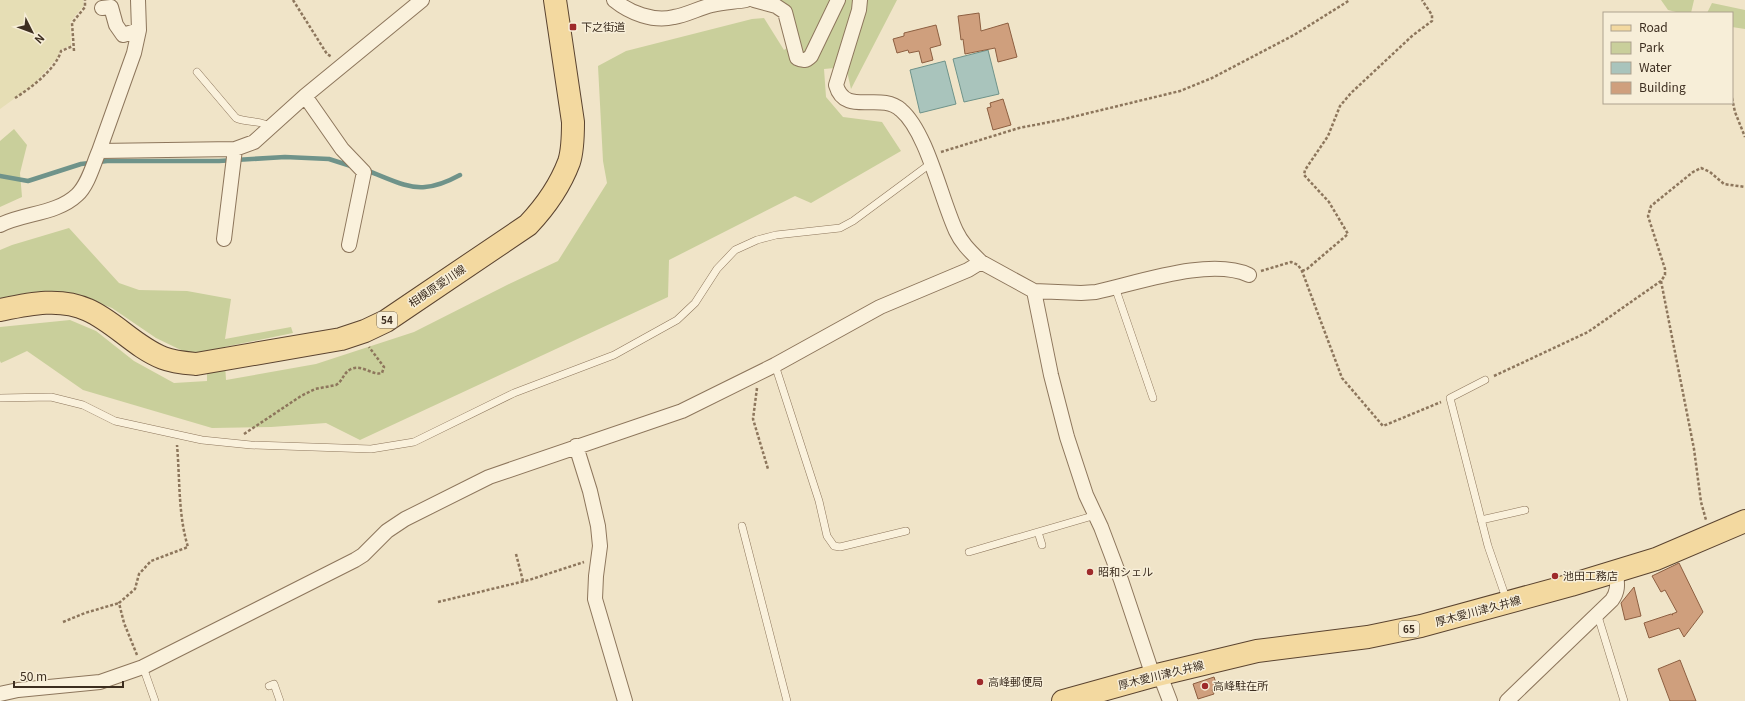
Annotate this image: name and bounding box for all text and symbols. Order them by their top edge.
north arrow [12,12,52,52]
legend [1603,12,1733,104]
place label: 下之街道 [581,18,625,34]
text: Road [1639,18,1668,35]
marker: 下之街道 [568,22,578,32]
text: N [31,31,49,48]
text: Park [1639,38,1664,55]
text: Water [1639,58,1672,75]
text: Building [1639,78,1686,95]
street label: 相模原愛川線 [405,260,468,310]
road number: 54 [377,312,397,328]
place label: 昭和シェル [1098,563,1153,579]
marker: 昭和シェル [1085,567,1095,577]
place label: 池田工務店 [1563,567,1618,583]
marker: 池田工務店 [1550,571,1560,581]
street label: 厚木愛川津久井線 [1433,591,1522,629]
road number: 65 [1399,621,1419,637]
street label: 厚木愛川津久井線 [1116,656,1205,692]
scale bar [14,663,123,689]
text: 50 m [20,667,47,684]
place label: 高峰郵便局 [988,673,1043,689]
marker: 高峰郵便局 [975,677,985,687]
place label: 高峰駐在所 [1213,677,1269,693]
marker: 高峰駐在所 [1200,681,1210,691]

